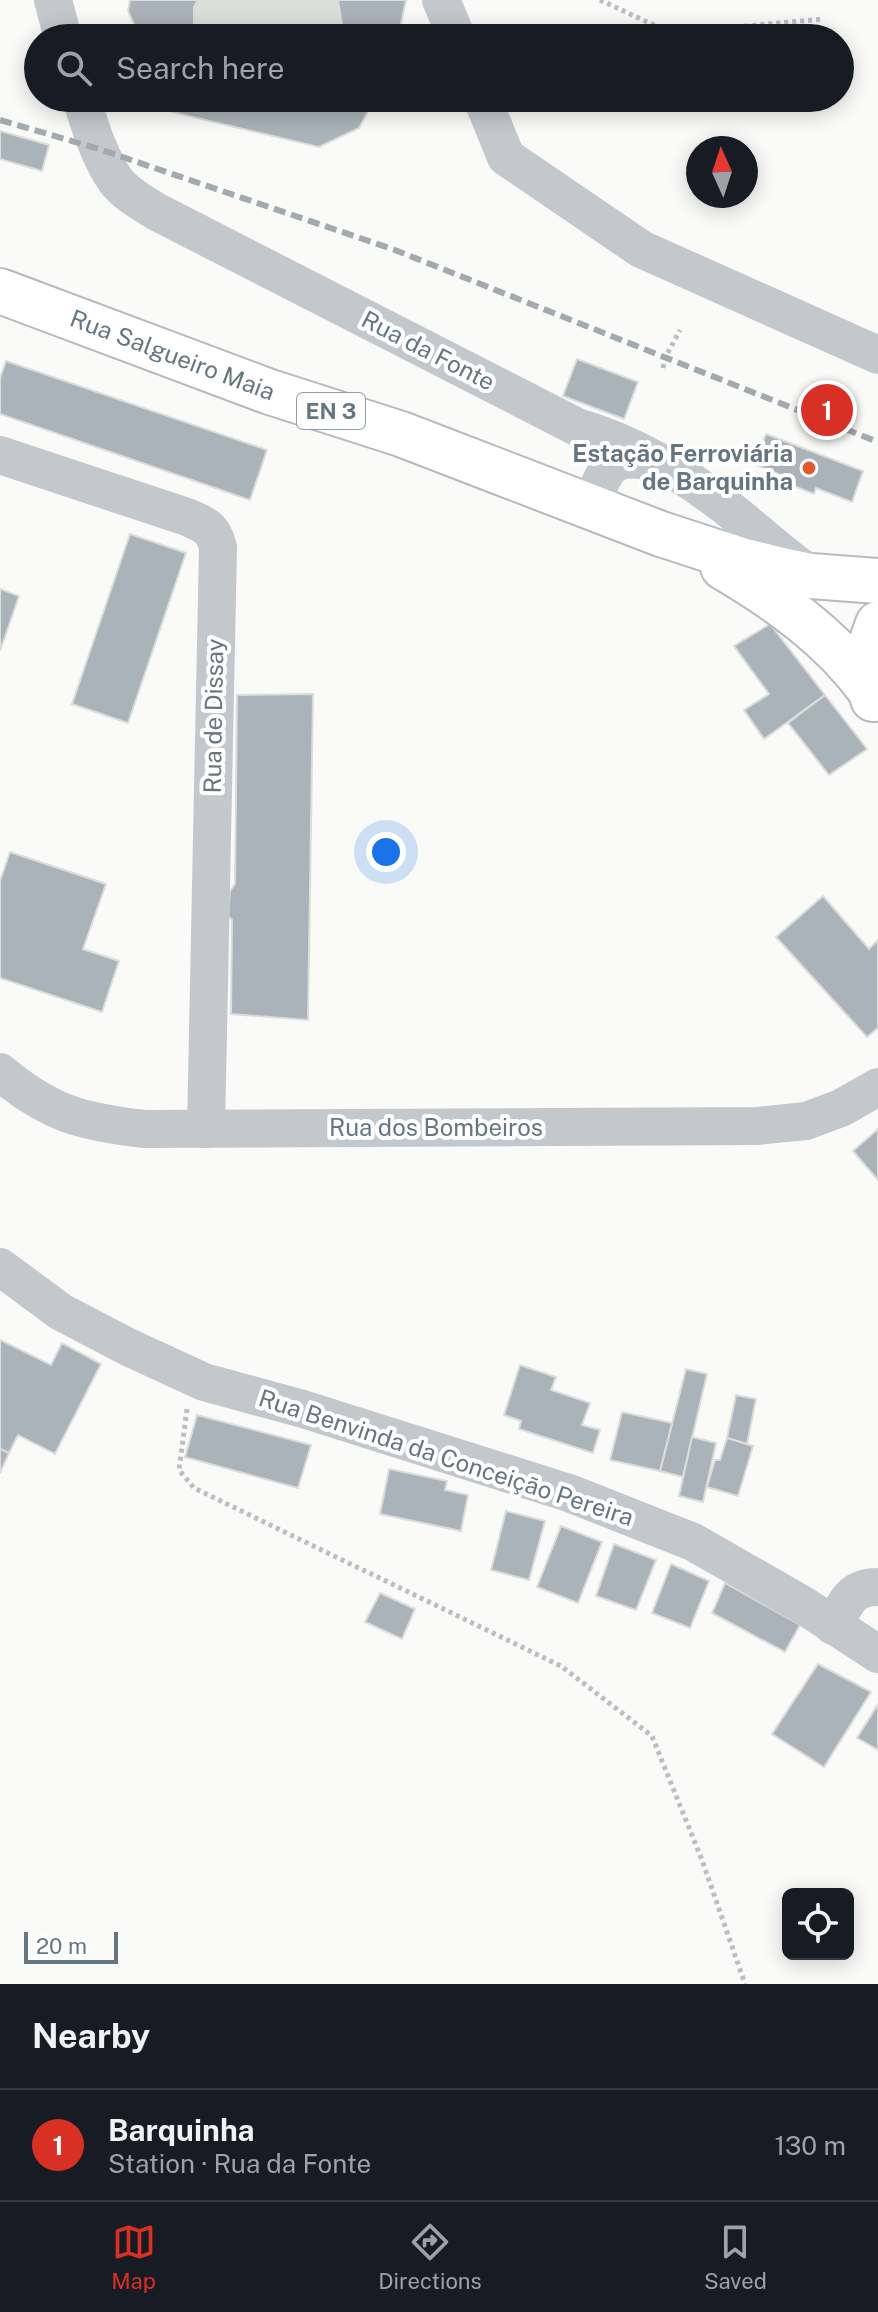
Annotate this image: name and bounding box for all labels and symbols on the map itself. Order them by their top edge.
north arrow [686,136,758,208]
street label: Rua Salgueiro Maia [66,304,279,406]
street label: Rua da Fonte [357,305,500,396]
pin: 1 [801,380,853,440]
road number: EN 3 [297,393,365,429]
place label: Estação Ferroviária de Barquinha [572,439,793,495]
marker: Estação Ferroviária de Barquinha [800,459,818,477]
street label: Rua de Dissay [198,638,228,794]
your location [366,832,406,872]
street label: Rua dos Bombeiros [329,1113,543,1141]
street label: Rua Benvinda da Conceição Pereira [255,1383,637,1531]
scale bar [24,1928,118,1964]

